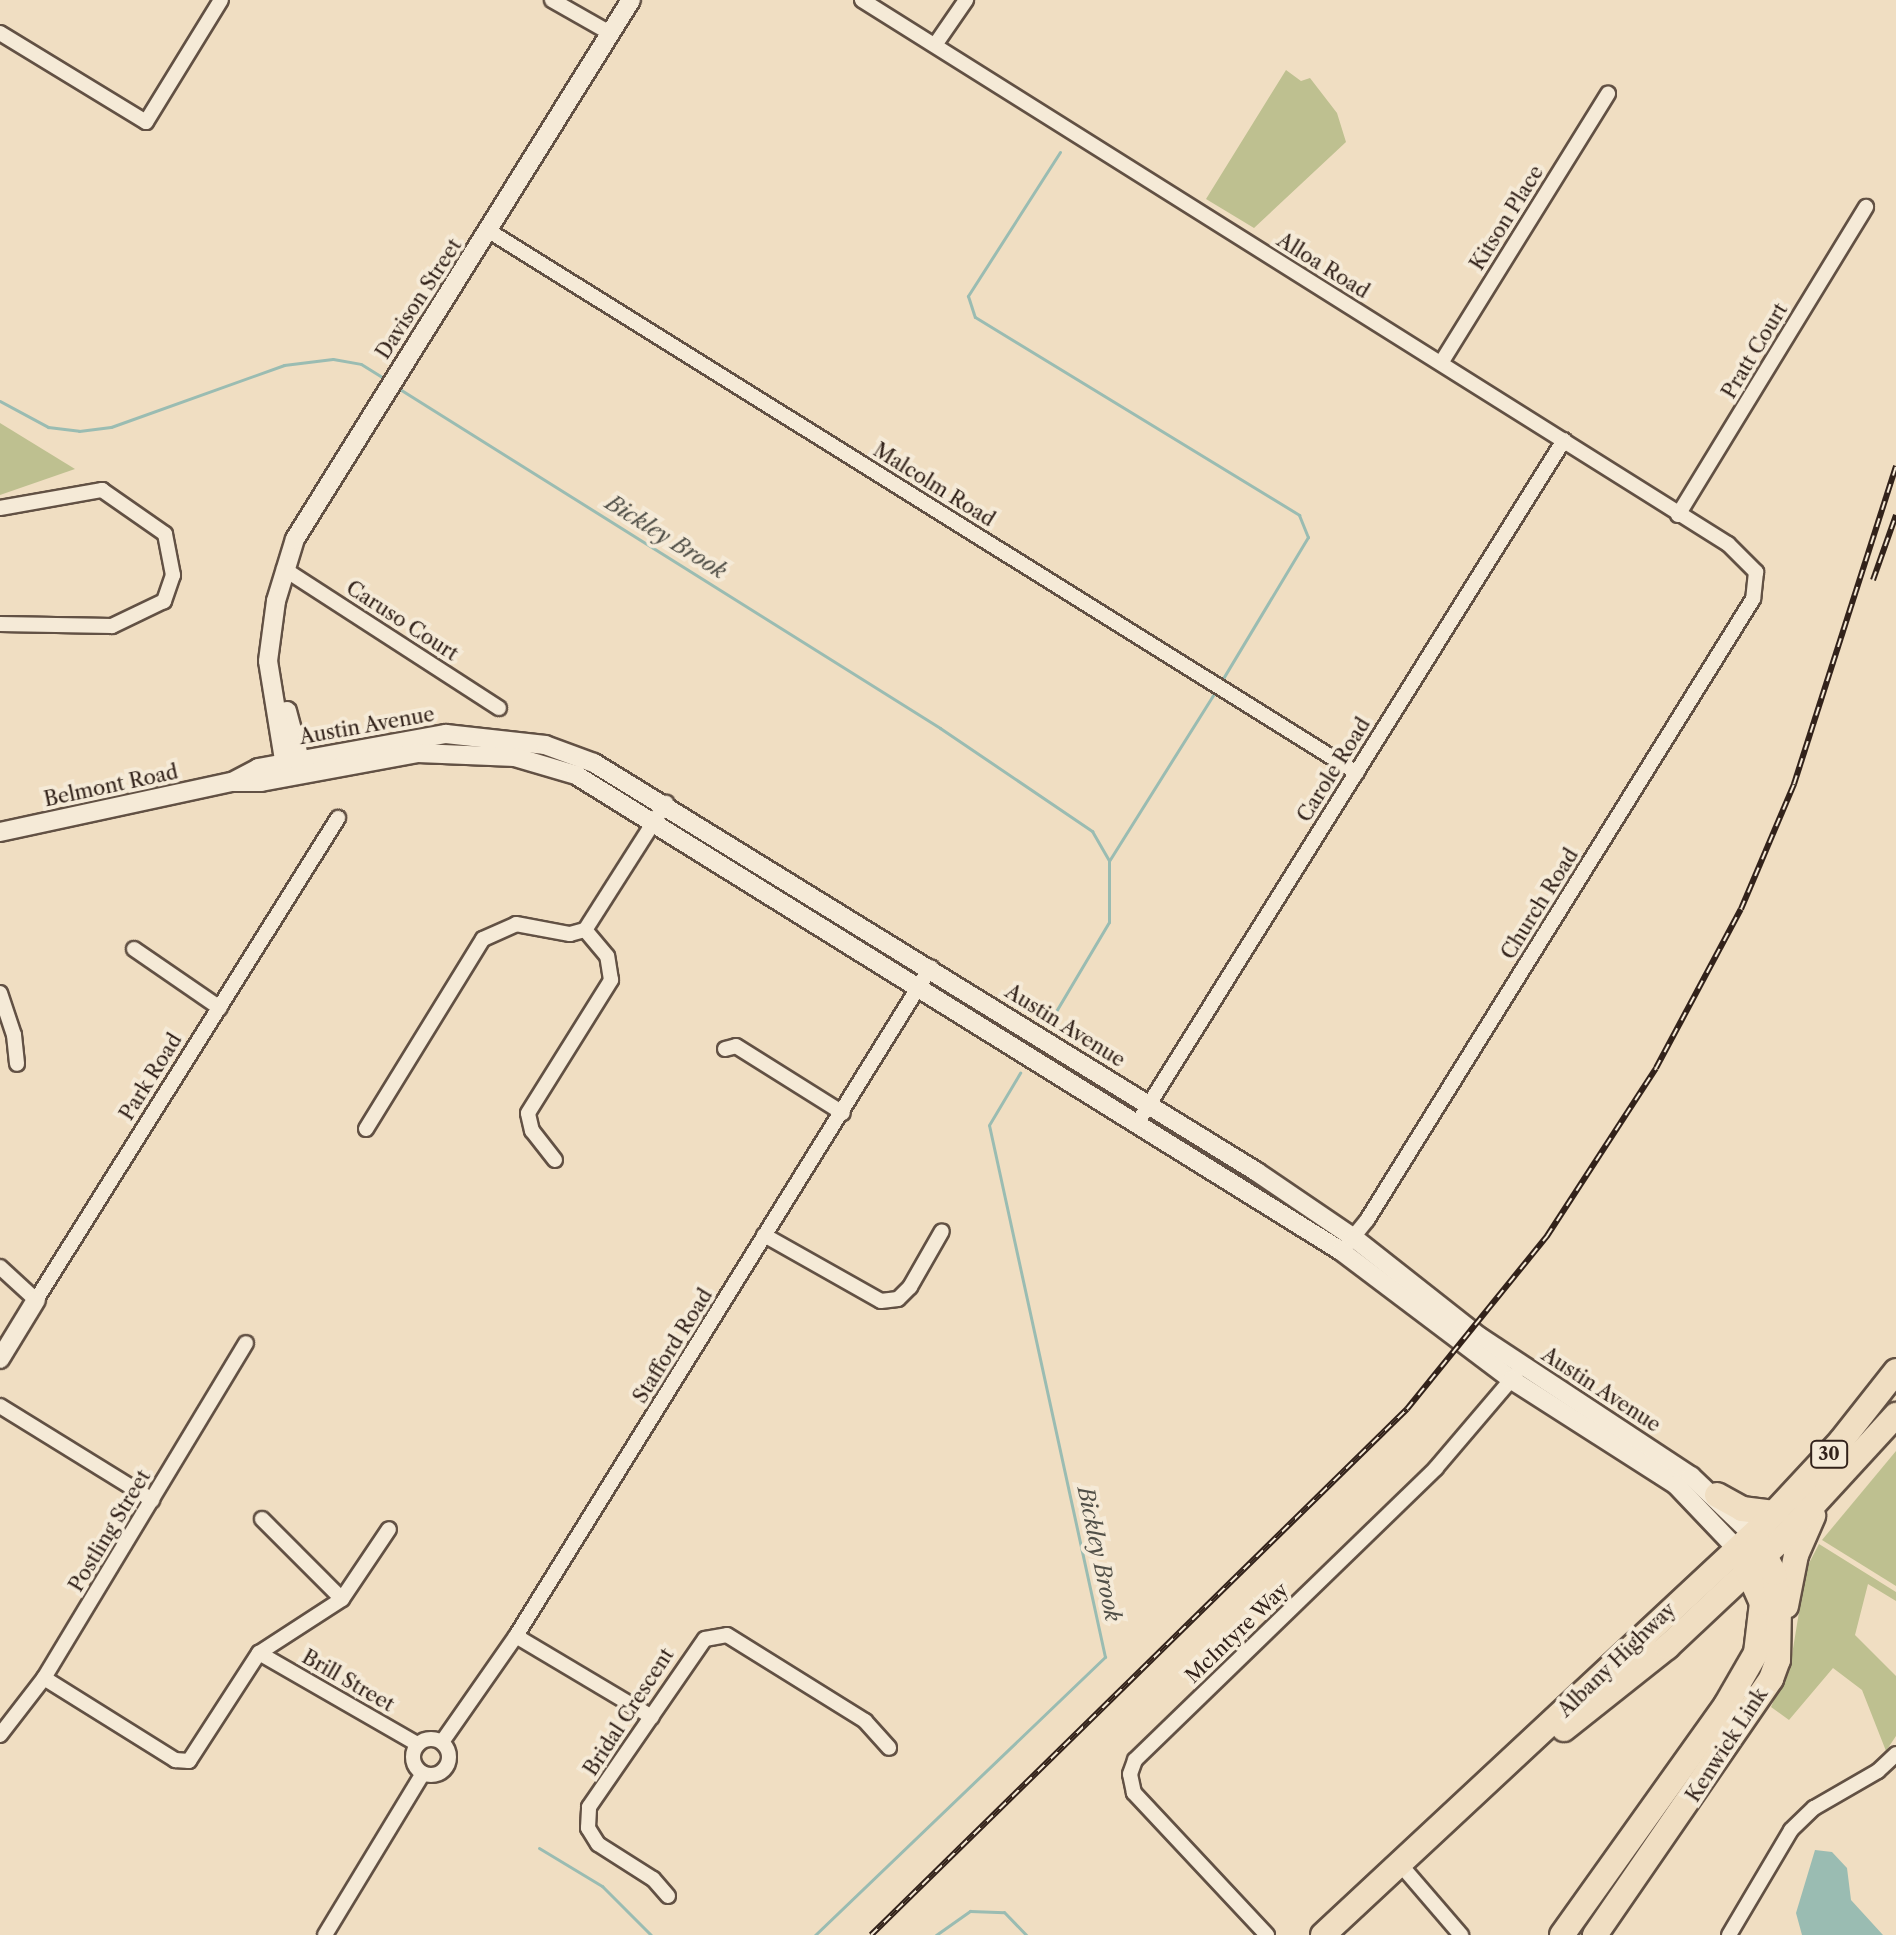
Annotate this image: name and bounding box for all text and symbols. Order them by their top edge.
street label: Kitson Place [1465,161,1549,275]
street label: Alloa Road [1272,228,1374,304]
street label: Davison Street [371,234,467,364]
street label: Pratt Court [1717,299,1793,403]
street label: Malcolm Road [869,438,999,532]
water label: Bickley Brook [601,489,731,585]
street label: Caruso Court [342,576,462,666]
street label: Austin Avenue [297,702,437,750]
street label: Carole Road [1292,713,1376,827]
street label: Belmont Road [42,760,180,812]
street label: Church Road [1496,844,1584,964]
street label: Austin Avenue [1000,979,1130,1073]
street label: Park Road [115,1029,187,1125]
street label: Stafford Road [628,1284,718,1408]
street label: Austin Avenue [1537,1342,1665,1438]
road number: 30 [1809,1440,1849,1468]
street label: Postling Street [64,1466,156,1596]
water label: Bickley Brook [1072,1484,1126,1624]
street label: McIntyre Way [1180,1578,1294,1688]
street label: Albany Highway [1553,1598,1681,1722]
street label: Bridal Crescent [579,1644,679,1780]
street label: Brill Street [298,1645,398,1717]
street label: Kenwick Link [1681,1683,1773,1807]

